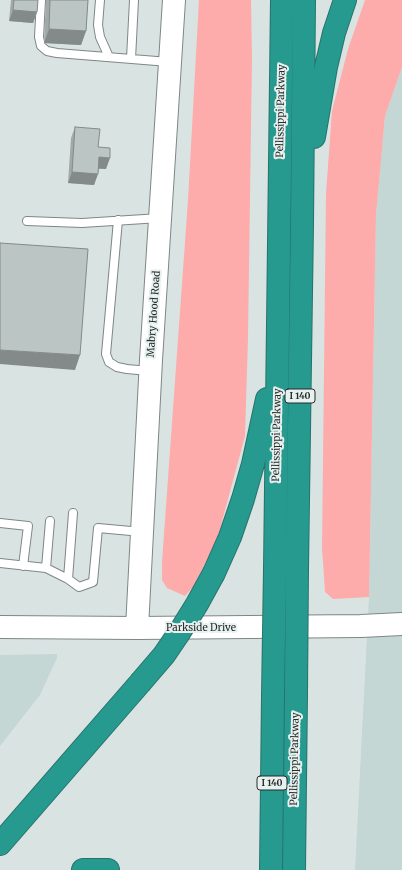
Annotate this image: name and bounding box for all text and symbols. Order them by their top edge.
street label: Pellissippi Parkway [274,64,288,158]
street label: Mabry Hood Road [145,270,163,358]
street label: Pellissippi Parkway [270,388,284,482]
road number: I 140 [285,389,315,403]
street label: Parkside Drive [166,622,236,634]
street label: Pellissippi Parkway [288,712,302,806]
road number: I 140 [257,776,287,790]

